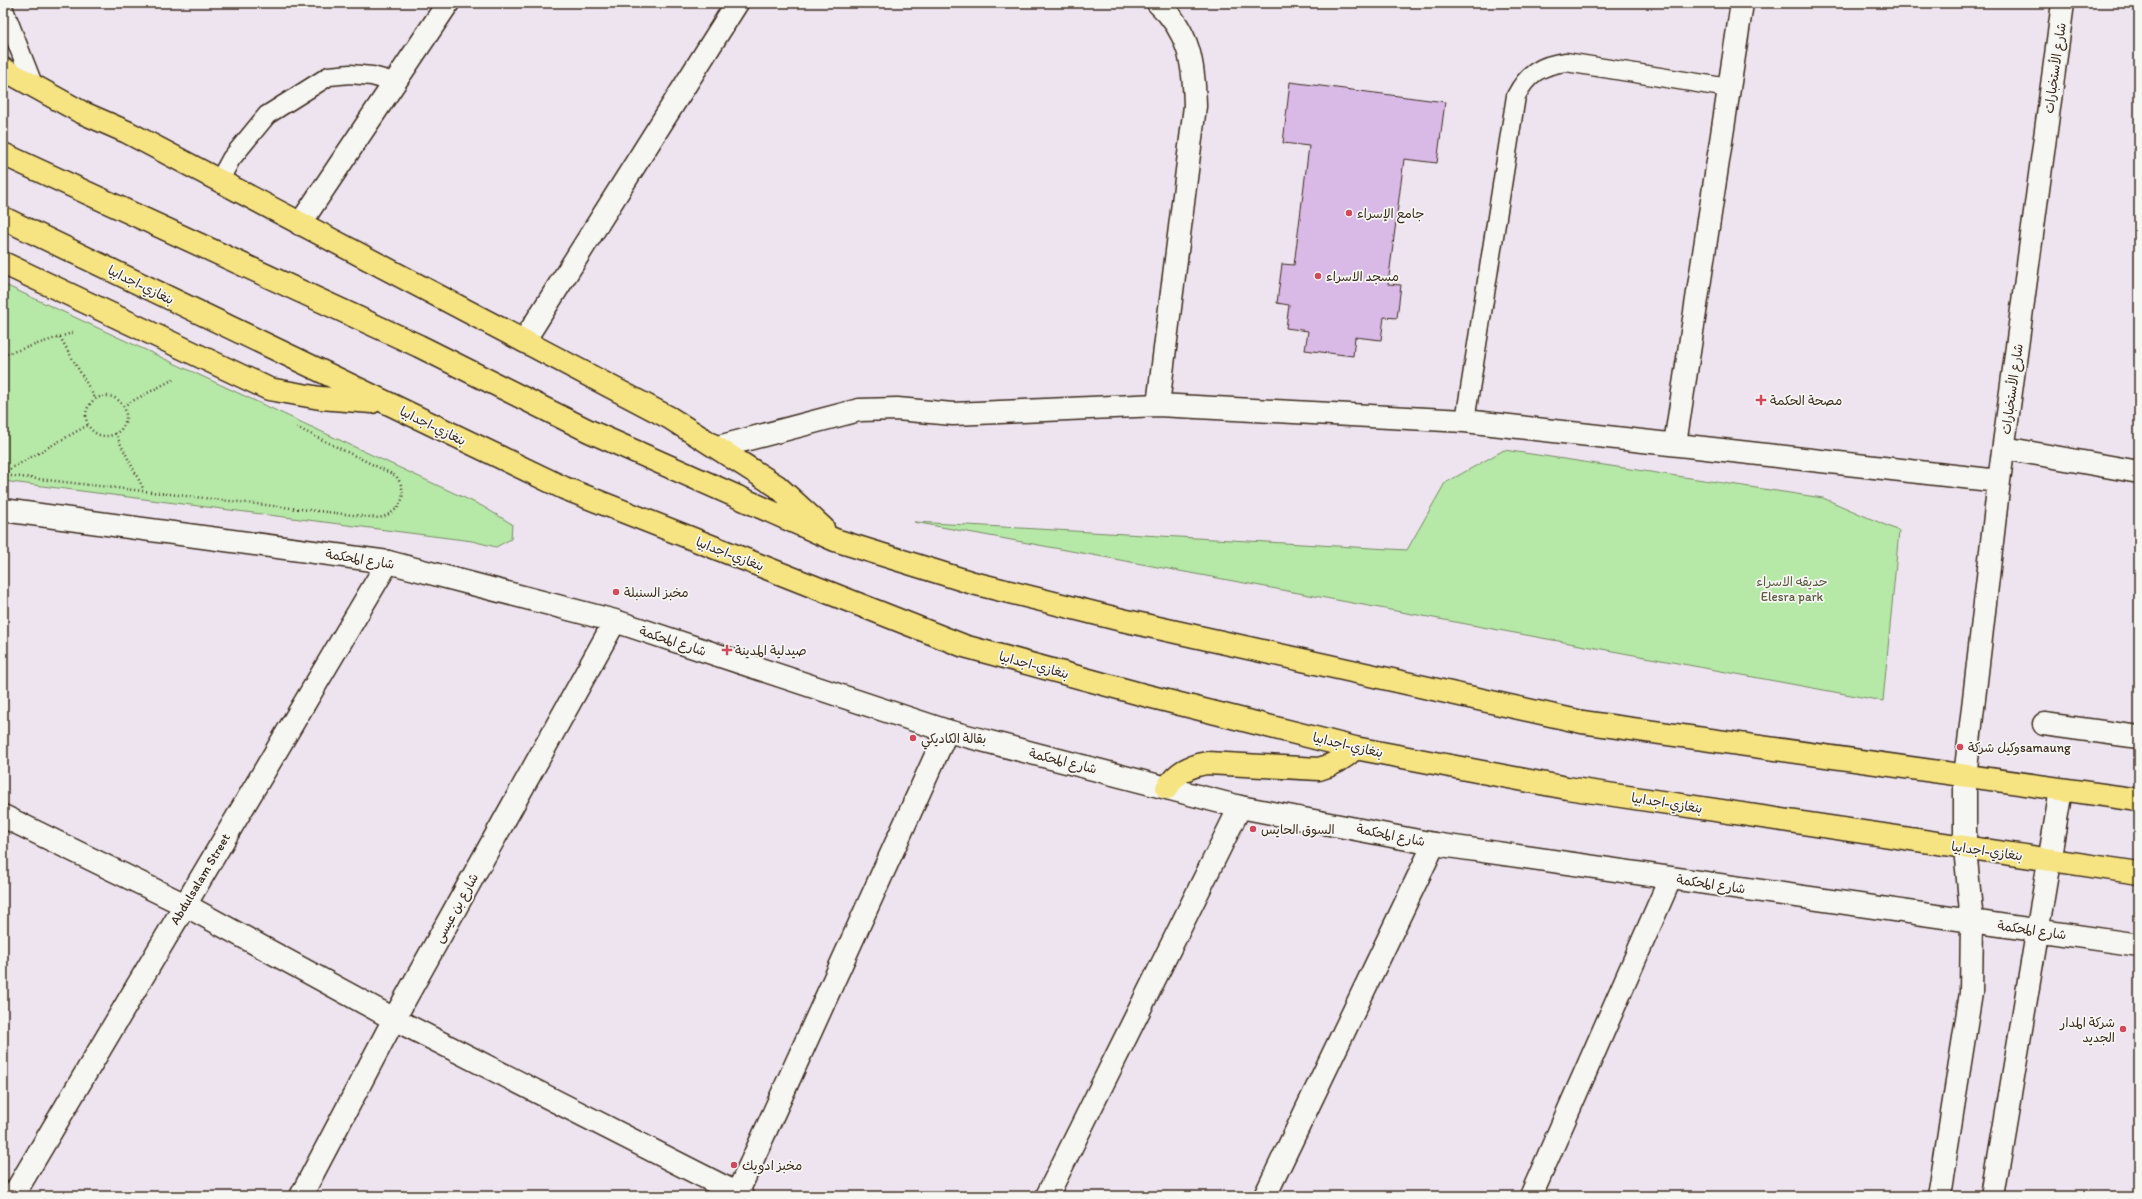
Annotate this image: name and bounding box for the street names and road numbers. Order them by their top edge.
street label: شارع الأستخبارات [2040,21,2071,115]
street label: بنغازي-اجدابيا [105,263,177,309]
street label: شارع الأستخبارات [1997,342,2028,436]
street label: بنغازي-اجدابيا [397,404,469,450]
street label: بنغازي-اجدابيا [693,534,766,576]
street label: شارع المحكمة [324,546,395,574]
street label: شارع المحكمة [637,623,708,661]
street label: بنغازي-اجدابيا [997,648,1071,683]
street label: بنغازي-اجدابيا [1311,730,1385,762]
street label: شارع المحكمة [1027,745,1099,779]
street label: بنغازي-اجدابيا [1630,790,1704,818]
street label: شارع المحكمة [1355,821,1427,851]
street label: Abdulsalam Street [167,831,233,927]
street label: بنغازي-اجدابيا [1950,839,2024,865]
street label: شارع بن عيسى [431,871,483,946]
street label: شارع المحكمة [1675,872,1746,898]
street label: شارع المحكمة [1996,918,2067,944]

